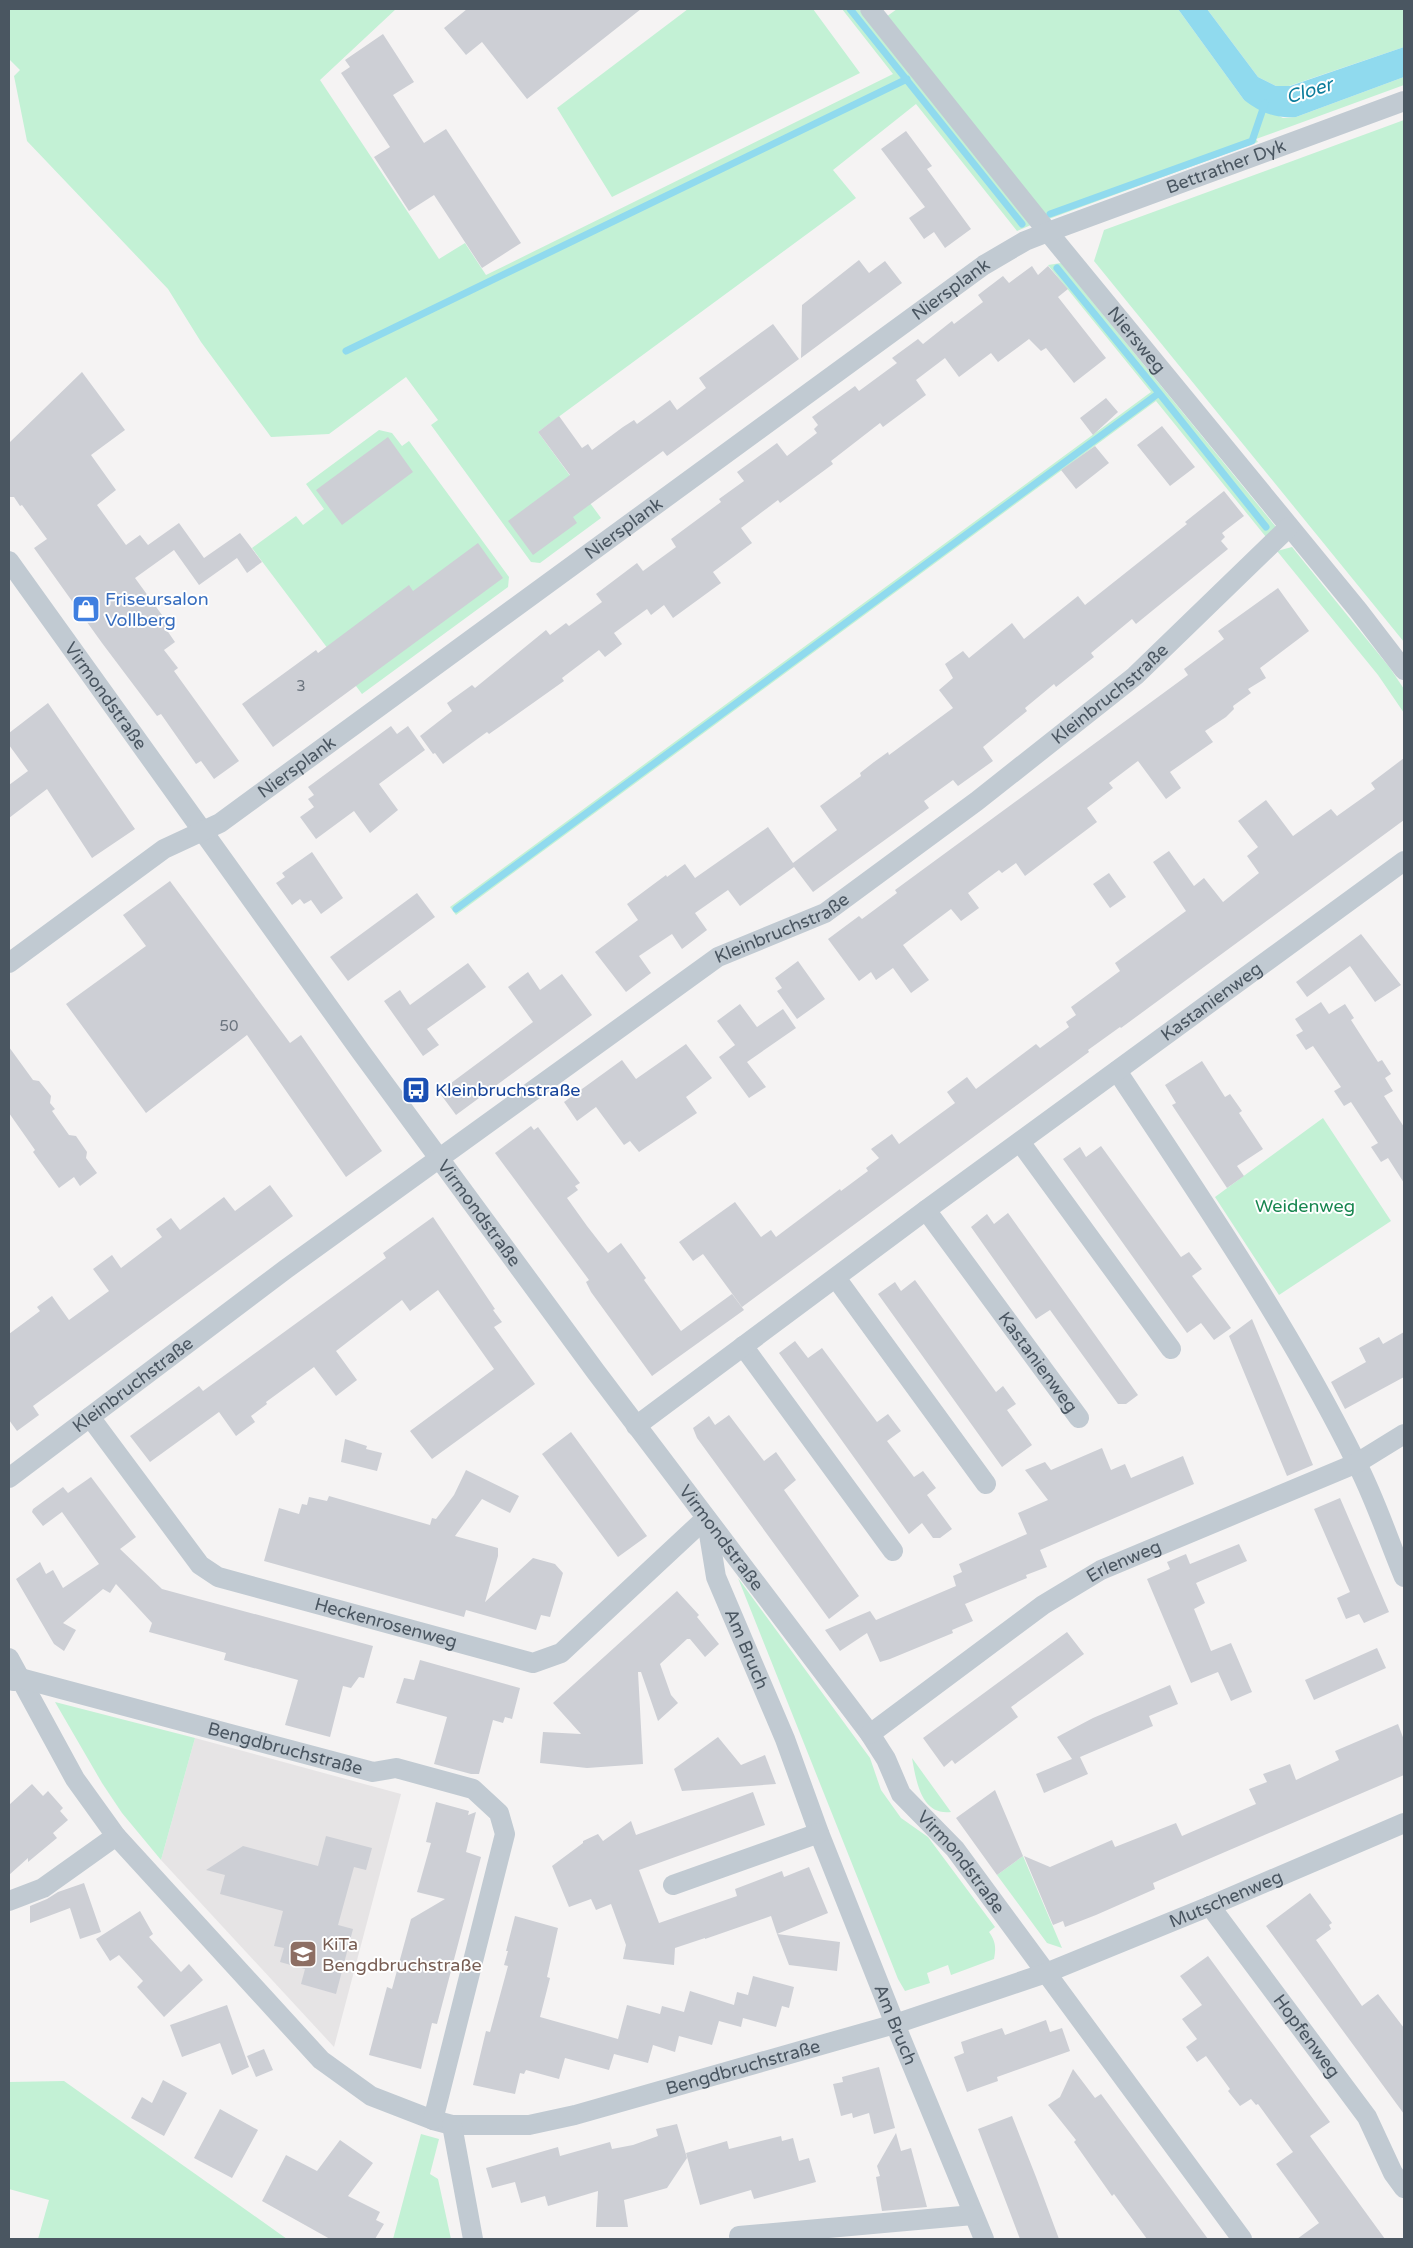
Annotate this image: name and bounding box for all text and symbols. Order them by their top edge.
water label: Cloer [1283,73,1338,108]
street label: Bettrather Dyk [1163,134,1289,199]
street label: Niersplank [907,253,994,325]
street label: Niersweg [1103,302,1170,378]
street label: Niersplank [580,492,667,564]
place label: Friseursalon Vollberg [105,588,209,631]
shop icon: Friseursalon Vollberg [71,594,101,624]
street label: Virmondstraße [60,638,152,754]
street label: Kleinbruchstraße [1047,639,1173,749]
house number: 3 [296,677,306,695]
street label: Niersplank [253,731,340,803]
street label: Kleinbruchstraße [711,888,853,968]
street label: Kastanienweg [1156,957,1266,1046]
house number: 50 [220,1017,238,1035]
bus stop icon: Kleinbruchstraße [401,1075,431,1105]
place label: Kleinbruchstraße [435,1079,581,1101]
street label: Virmondstraße [433,1155,526,1271]
park label: Weidenweg [1255,1195,1355,1217]
street label: Kastanienweg [994,1307,1082,1417]
street label: Kleinbruchstraße [68,1332,197,1437]
street label: Virmondstraße [674,1480,769,1595]
street label: Erlenweg [1082,1535,1164,1587]
street label: Heckenrosenweg [312,1593,460,1653]
street label: Am Bruch [720,1605,774,1693]
street label: Bengdbruchstraße [205,1717,365,1780]
street label: Virmondstraße [912,1806,1010,1918]
street label: Mutschenweg [1166,1865,1286,1933]
place label: KiTa Bengdbruchstraße [322,1933,482,1976]
school or university icon: KiTa Bengdbruchstraße [288,1939,318,1969]
street label: Am Bruch [869,1981,922,2068]
street label: Hopfenweg [1268,1990,1345,2082]
street label: Bengdbruchstraße [663,2035,823,2100]

